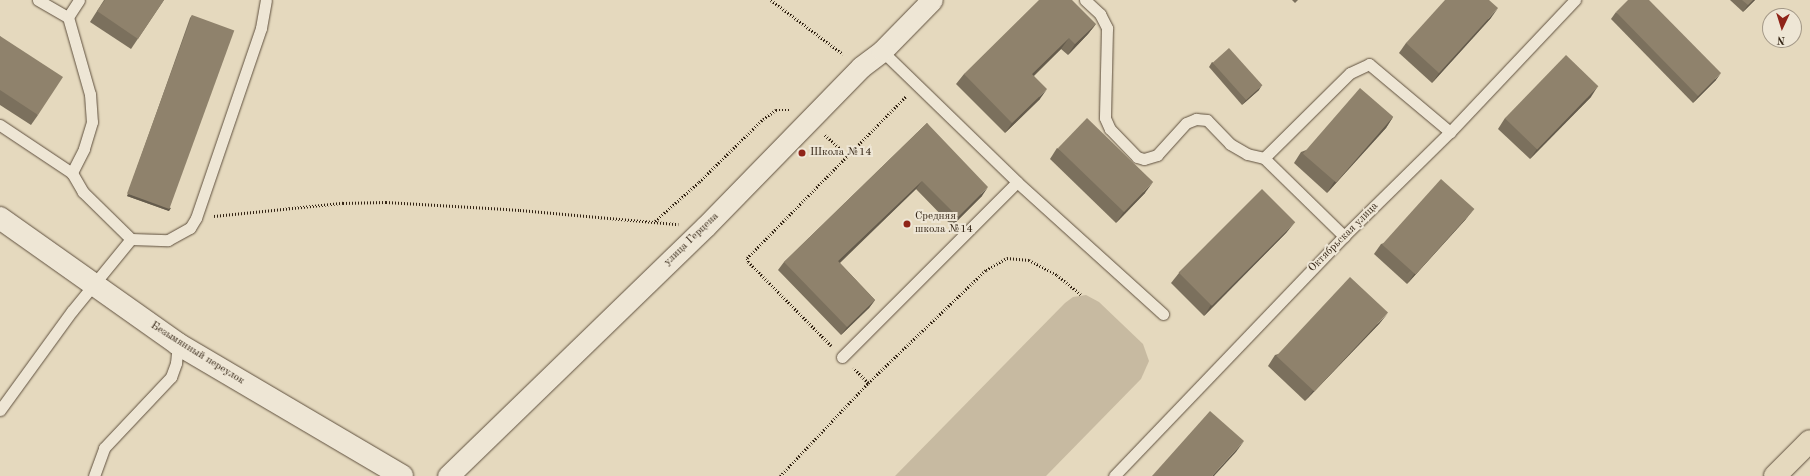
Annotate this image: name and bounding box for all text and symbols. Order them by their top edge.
north arrow [1762,8,1802,48]
text: N [1777,34,1786,45]
place label: Школа №14 [810,146,872,160]
marker: Школа №14 [797,148,807,158]
street label: Октябрьская улица [1306,200,1382,276]
street label: улица Герцена [662,211,722,269]
place label: Средняя школа №14 [915,211,973,237]
marker: Средняя школа №14 [902,219,912,229]
street label: Безымянный переулок [148,320,246,388]

